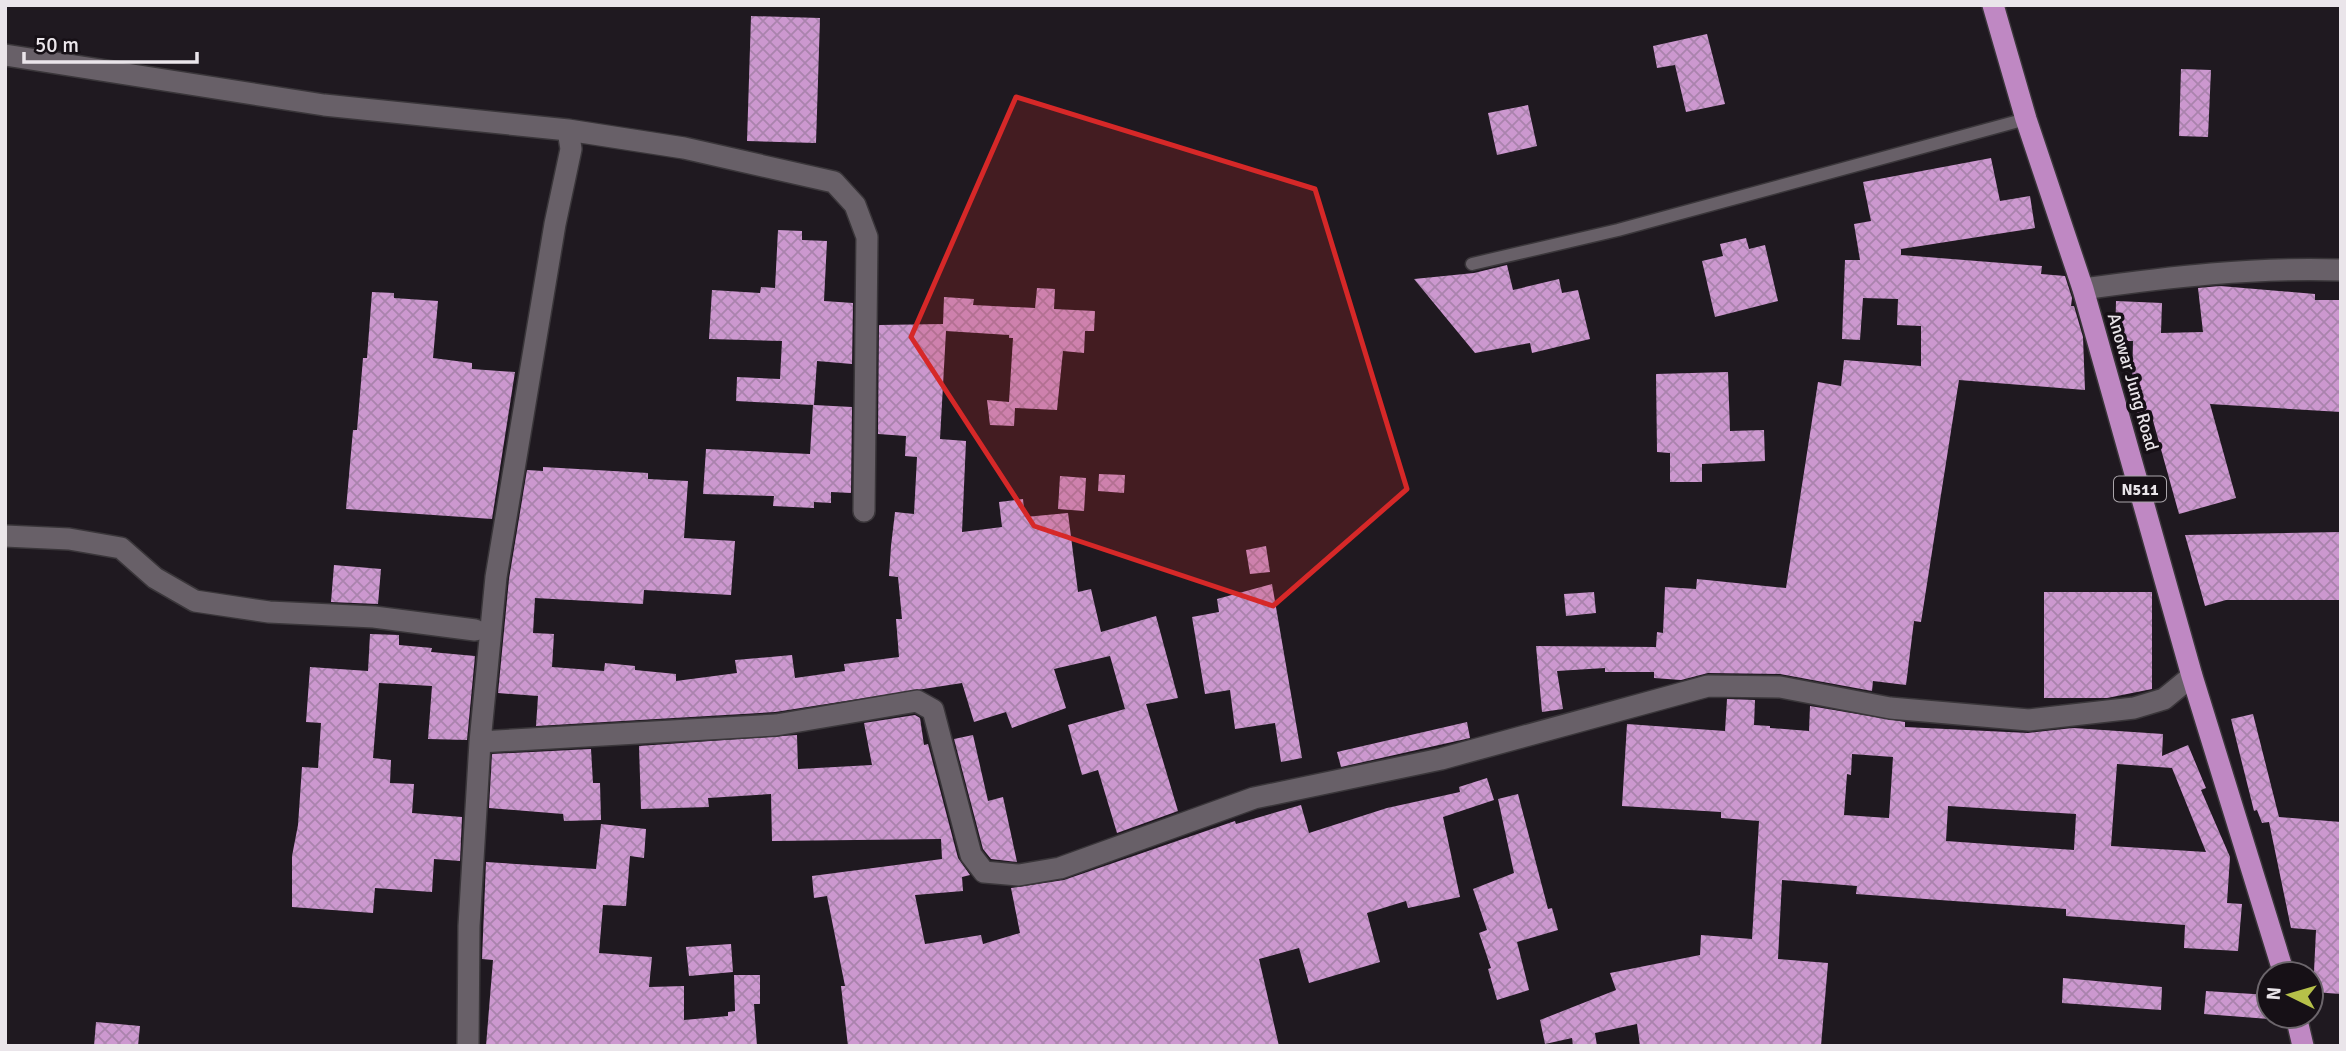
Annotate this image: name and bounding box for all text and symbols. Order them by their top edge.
scale bar [24,21,198,65]
text: 50 m [35,32,79,58]
street label: Anowar Jung Road [2103,311,2163,453]
road number: N511 [2114,476,2166,502]
north arrow [2255,960,2325,1030]
text: N [2262,986,2287,1001]

